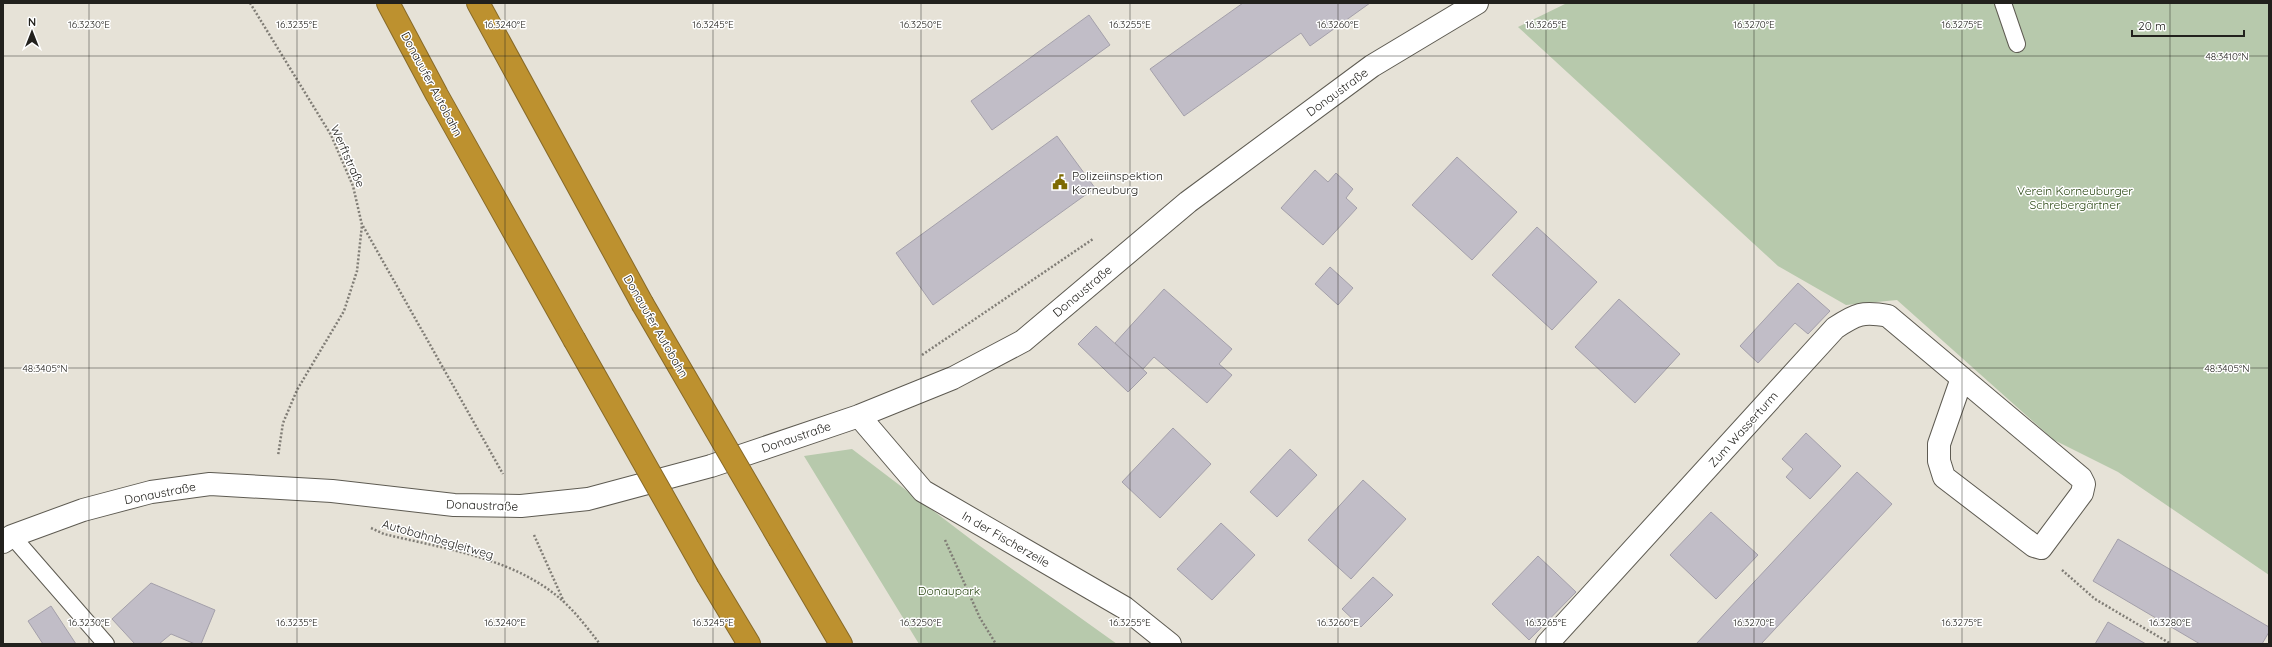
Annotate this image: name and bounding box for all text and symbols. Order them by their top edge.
north arrow [12,12,52,52]
scale bar [2132,12,2244,38]
text: N [28,15,36,29]
text: 16.3230°E [68,18,110,31]
text: 16.3235°E [276,18,318,31]
text: 16.3240°E [484,18,526,31]
text: 16.3245°E [692,18,734,31]
text: 16.3250°E [900,18,942,31]
text: 16.3255°E [1109,18,1151,31]
text: 16.3260°E [1317,18,1359,31]
text: 16.3265°E [1525,18,1567,31]
text: 16.3270°E [1733,18,1775,31]
text: 16.3275°E [1941,18,1983,31]
text: 20 m [2138,18,2166,33]
street label: Donauufer Autobahn [398,29,466,139]
text: 48.3410°N [2205,50,2249,63]
street label: Donaustraße [1303,65,1371,119]
street label: Werftstraße [328,122,369,190]
place label: Polizeiinspektion Korneuburg [1072,168,1163,197]
public building icon: Polizeiinspektion Korneuburg [1051,173,1069,191]
park label: Verein Korneuburger Schrebergärtner [2017,183,2133,212]
street label: Donaustraße [1049,262,1115,320]
street label: Donauufer Autobahn [620,272,692,380]
text: 48.3405°N [23,362,68,375]
text: 48.3405°N [2205,362,2250,375]
street label: Zum Wasserturm [1705,388,1781,470]
street label: Donaustraße [759,418,833,456]
street label: Donaustraße [123,479,197,507]
street label: Donaustraße [446,496,519,514]
street label: In der Fischerzeile [959,508,1053,570]
street label: Autobahnbegleitweg [381,516,495,562]
park label: Donaupark [918,583,980,598]
text: 16.3230°E [68,616,110,629]
text: 16.3235°E [276,616,318,629]
text: 16.3240°E [484,616,526,629]
text: 16.3245°E [692,616,734,629]
text: 16.3250°E [900,616,942,629]
text: 16.3255°E [1109,616,1151,629]
text: 16.3260°E [1317,616,1359,629]
text: 16.3265°E [1525,616,1567,629]
text: 16.3270°E [1733,616,1775,629]
text: 16.3275°E [1941,616,1983,629]
text: 16.3280°E [2149,616,2191,629]

